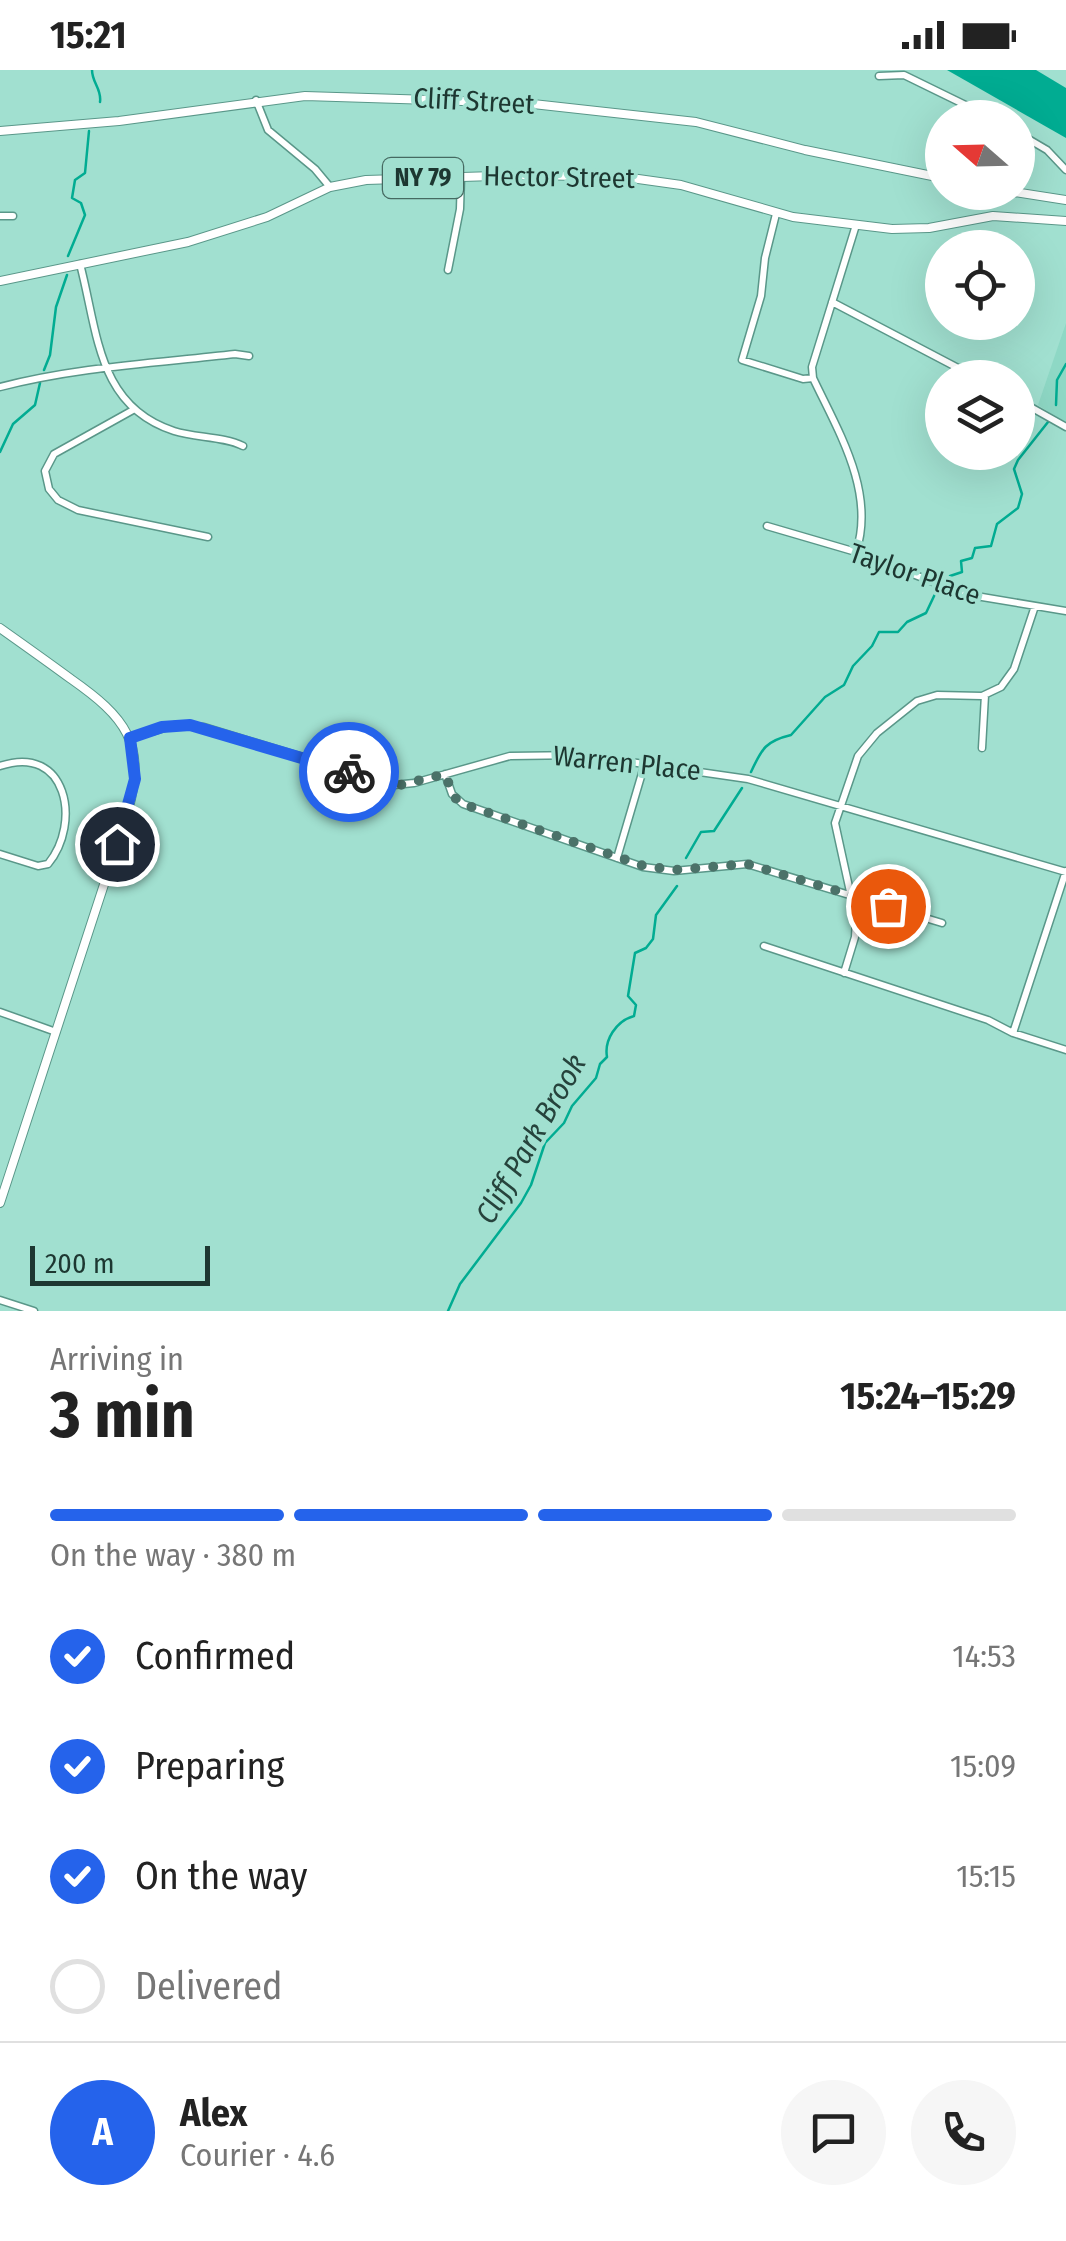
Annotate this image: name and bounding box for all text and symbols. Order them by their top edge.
text: 15:21 [50,12,126,58]
street label: Cliff Street [413,81,536,121]
north arrow [925,100,1035,210]
map controls [925,100,1035,470]
road number: NY 79 [383,158,463,198]
street label: Hector Street [483,159,636,195]
button: locate [925,230,1035,340]
button: layers [925,360,1035,470]
street label: Taylor Place [845,536,985,612]
courier [299,722,399,822]
street label: Warren Place [551,739,703,787]
icon: bike [322,745,377,800]
pin [75,802,160,887]
icon: home [90,817,145,872]
pin [846,864,931,949]
icon: bag [861,879,916,934]
water label: Cliff Park Brook [468,1048,594,1230]
scale bar [30,1241,210,1286]
text: 200 m [45,1247,115,1280]
text: Arriving in [50,1340,184,1378]
text: 15:24–15:29 [840,1373,1016,1419]
text: 3 min [50,1376,195,1454]
text: On the way · 380 m [50,1536,296,1574]
icon: check [50,1629,105,1684]
text: Confirmed [135,1633,295,1679]
text: 14:53 [952,1637,1016,1675]
icon: check [50,1739,105,1794]
text: Preparing [135,1743,284,1789]
text: 15:09 [950,1747,1016,1785]
icon: check [50,1849,105,1904]
text: On the way [135,1853,307,1899]
text: 15:15 [956,1857,1016,1895]
text: Delivered [135,1963,282,2009]
button: chat [781,2080,886,2185]
button: phone [911,2080,1016,2185]
text: Alex [180,2090,247,2136]
text: A [92,2109,113,2155]
text: Courier · 4.6 [180,2136,335,2174]

